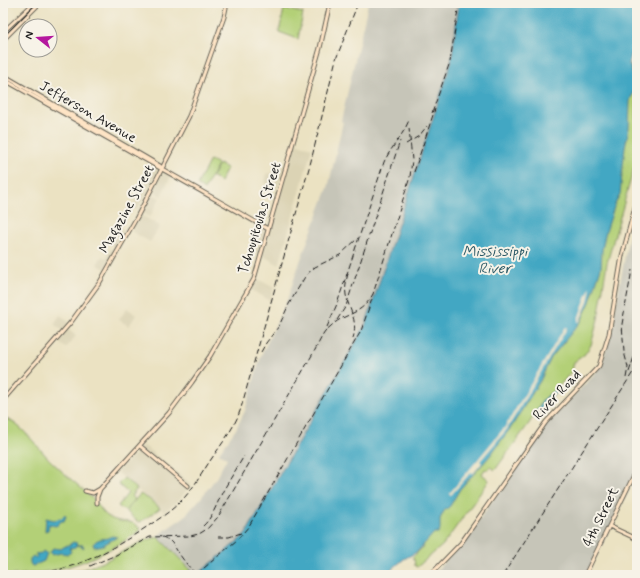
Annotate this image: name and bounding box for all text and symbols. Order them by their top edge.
north arrow [18,18,58,58]
text: N [22,30,37,41]
street label: Jefferson Avenue [36,77,140,147]
street label: Tchoupitoulas Street [234,160,286,276]
street label: Magazine Street [95,162,161,257]
water label: Mississippi River [463,242,529,279]
street label: River Road [529,366,585,424]
street label: 4th Street [579,484,623,550]

